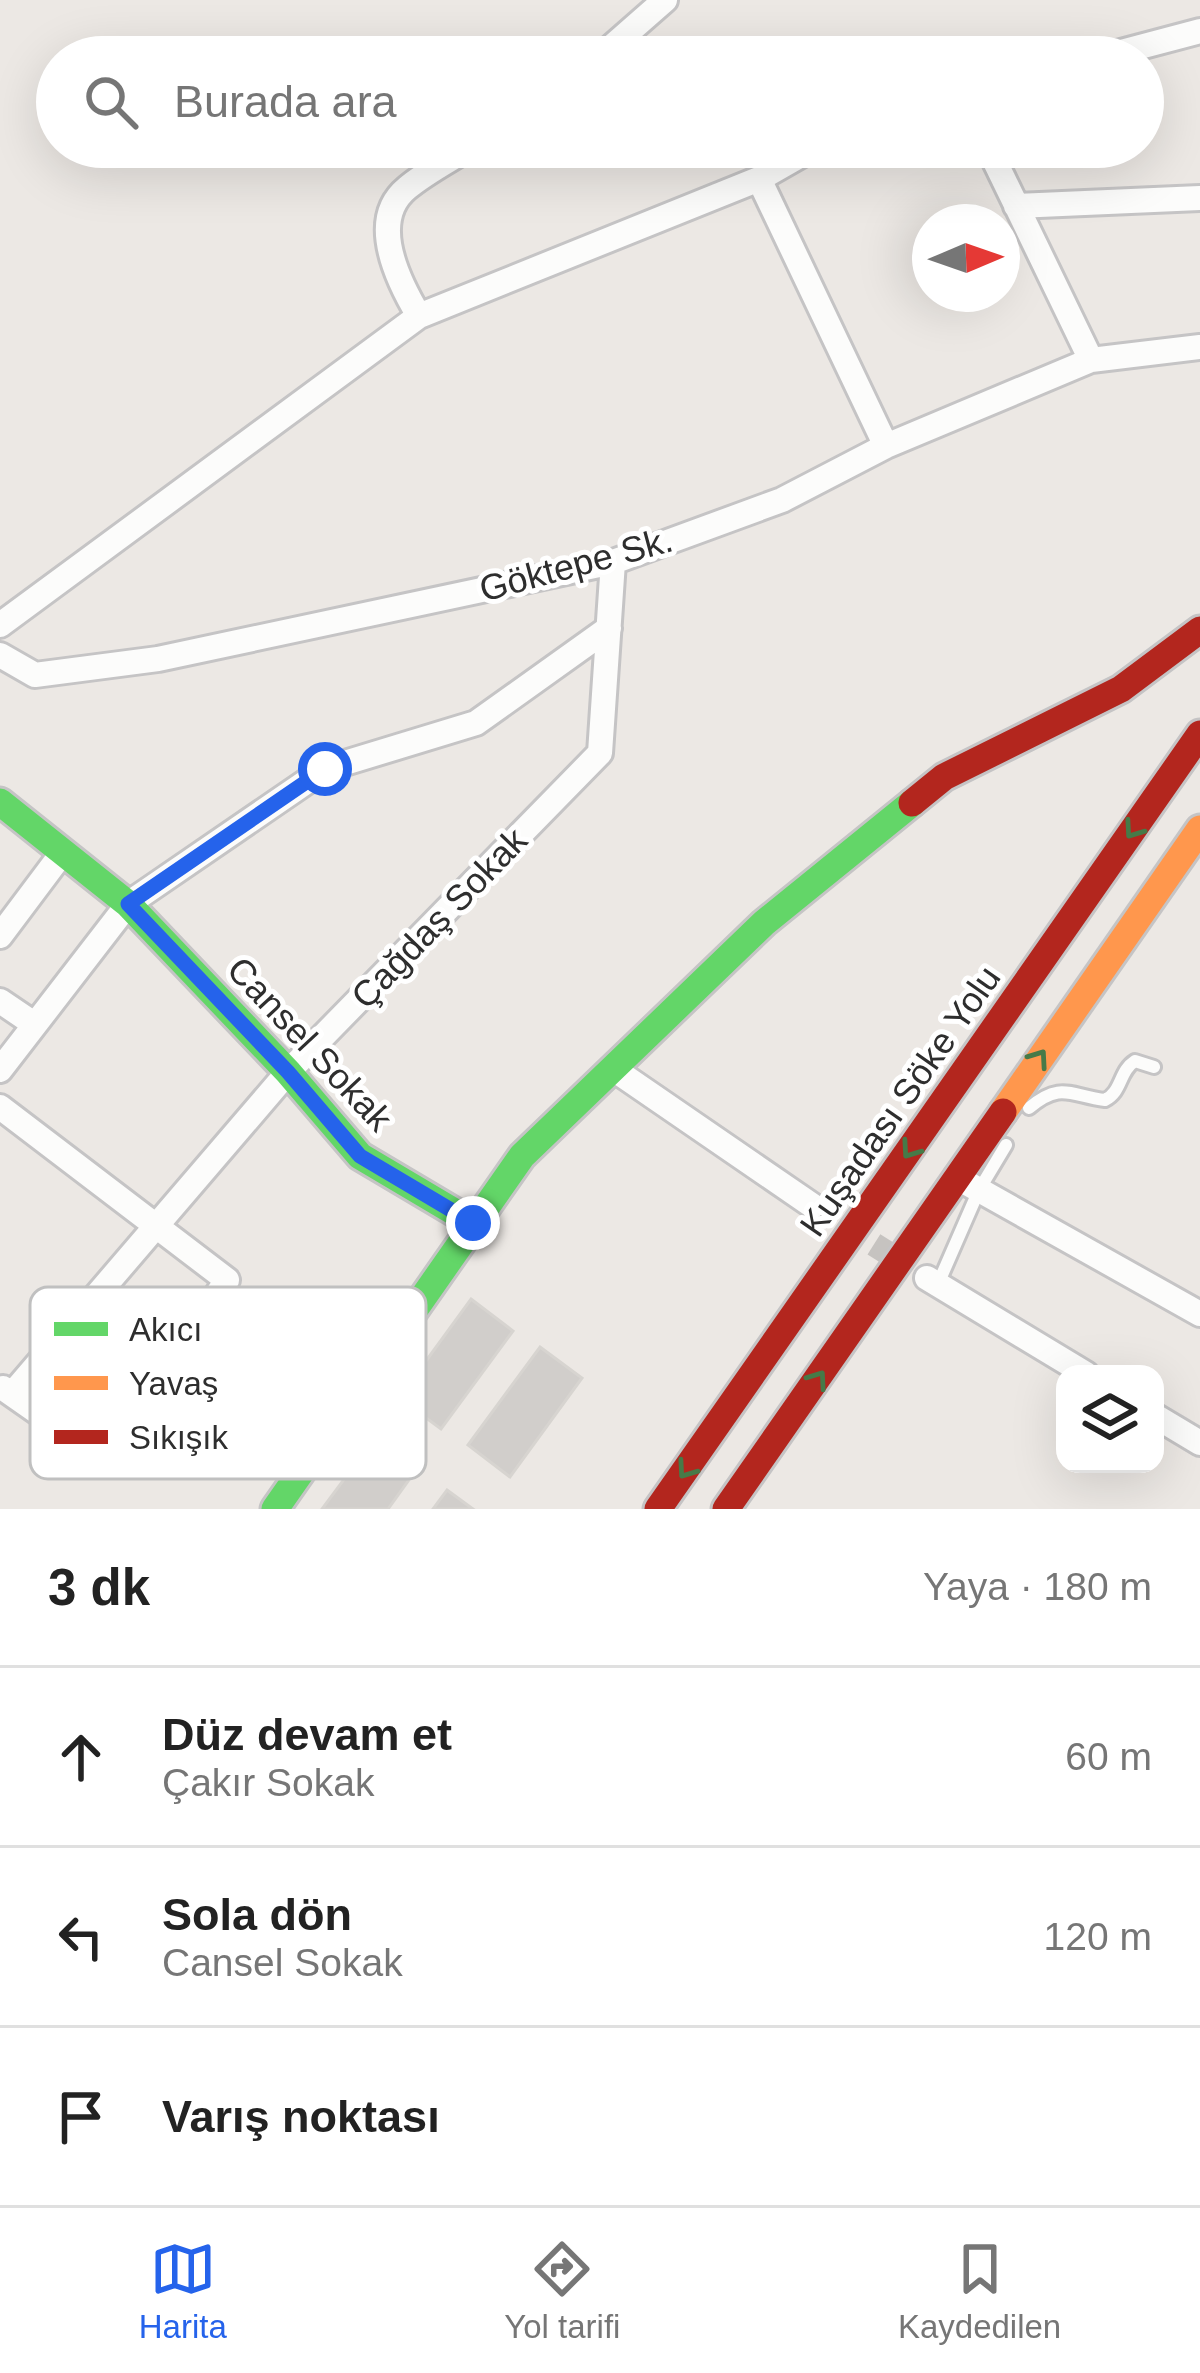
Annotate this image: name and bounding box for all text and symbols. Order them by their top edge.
search box [36,36,1164,168]
icon: search [78,69,144,135]
text: Burada ara [174,76,397,127]
north arrow [912,204,1020,312]
street label: Göktepe Sk. [475,519,677,609]
route start [298,742,352,796]
one-way arrow [1125,817,1147,839]
street label: Çağdaş Sokak [343,819,536,1016]
street label: Cansel Sokak [219,949,401,1140]
street label: Kuşadası Söke Yolu [791,958,1009,1244]
one-way arrow [1025,1049,1047,1071]
one-way arrow [902,1137,924,1159]
route end [446,1196,500,1250]
legend [30,1287,426,1479]
text: Akıcı [129,1311,202,1348]
text: Yavaş [129,1365,218,1402]
map controls [1056,1365,1164,1473]
button: layers [1056,1365,1164,1473]
one-way arrow [804,1370,826,1392]
text: Sıkışık [129,1419,229,1456]
one-way arrow [678,1456,700,1478]
text: 3 dk [48,1559,150,1616]
text: Yaya · 180 m [923,1565,1152,1608]
text: Düz devam et [162,1709,452,1760]
icon: ahead [48,1724,114,1790]
text: 60 m [1065,1735,1152,1778]
text: Çakır Sokak [162,1761,374,1804]
text: Sola dön [162,1889,352,1940]
icon: left [48,1904,114,1970]
text: 120 m [1044,1915,1152,1958]
text: Cansel Sokak [162,1941,403,1984]
icon: arrive [48,2084,114,2150]
text: Varış noktası [162,2091,440,2142]
tab: Harita [139,2236,227,2346]
tab: Yol tarifi [504,2236,620,2346]
tab: Kaydedilen [898,2236,1061,2346]

